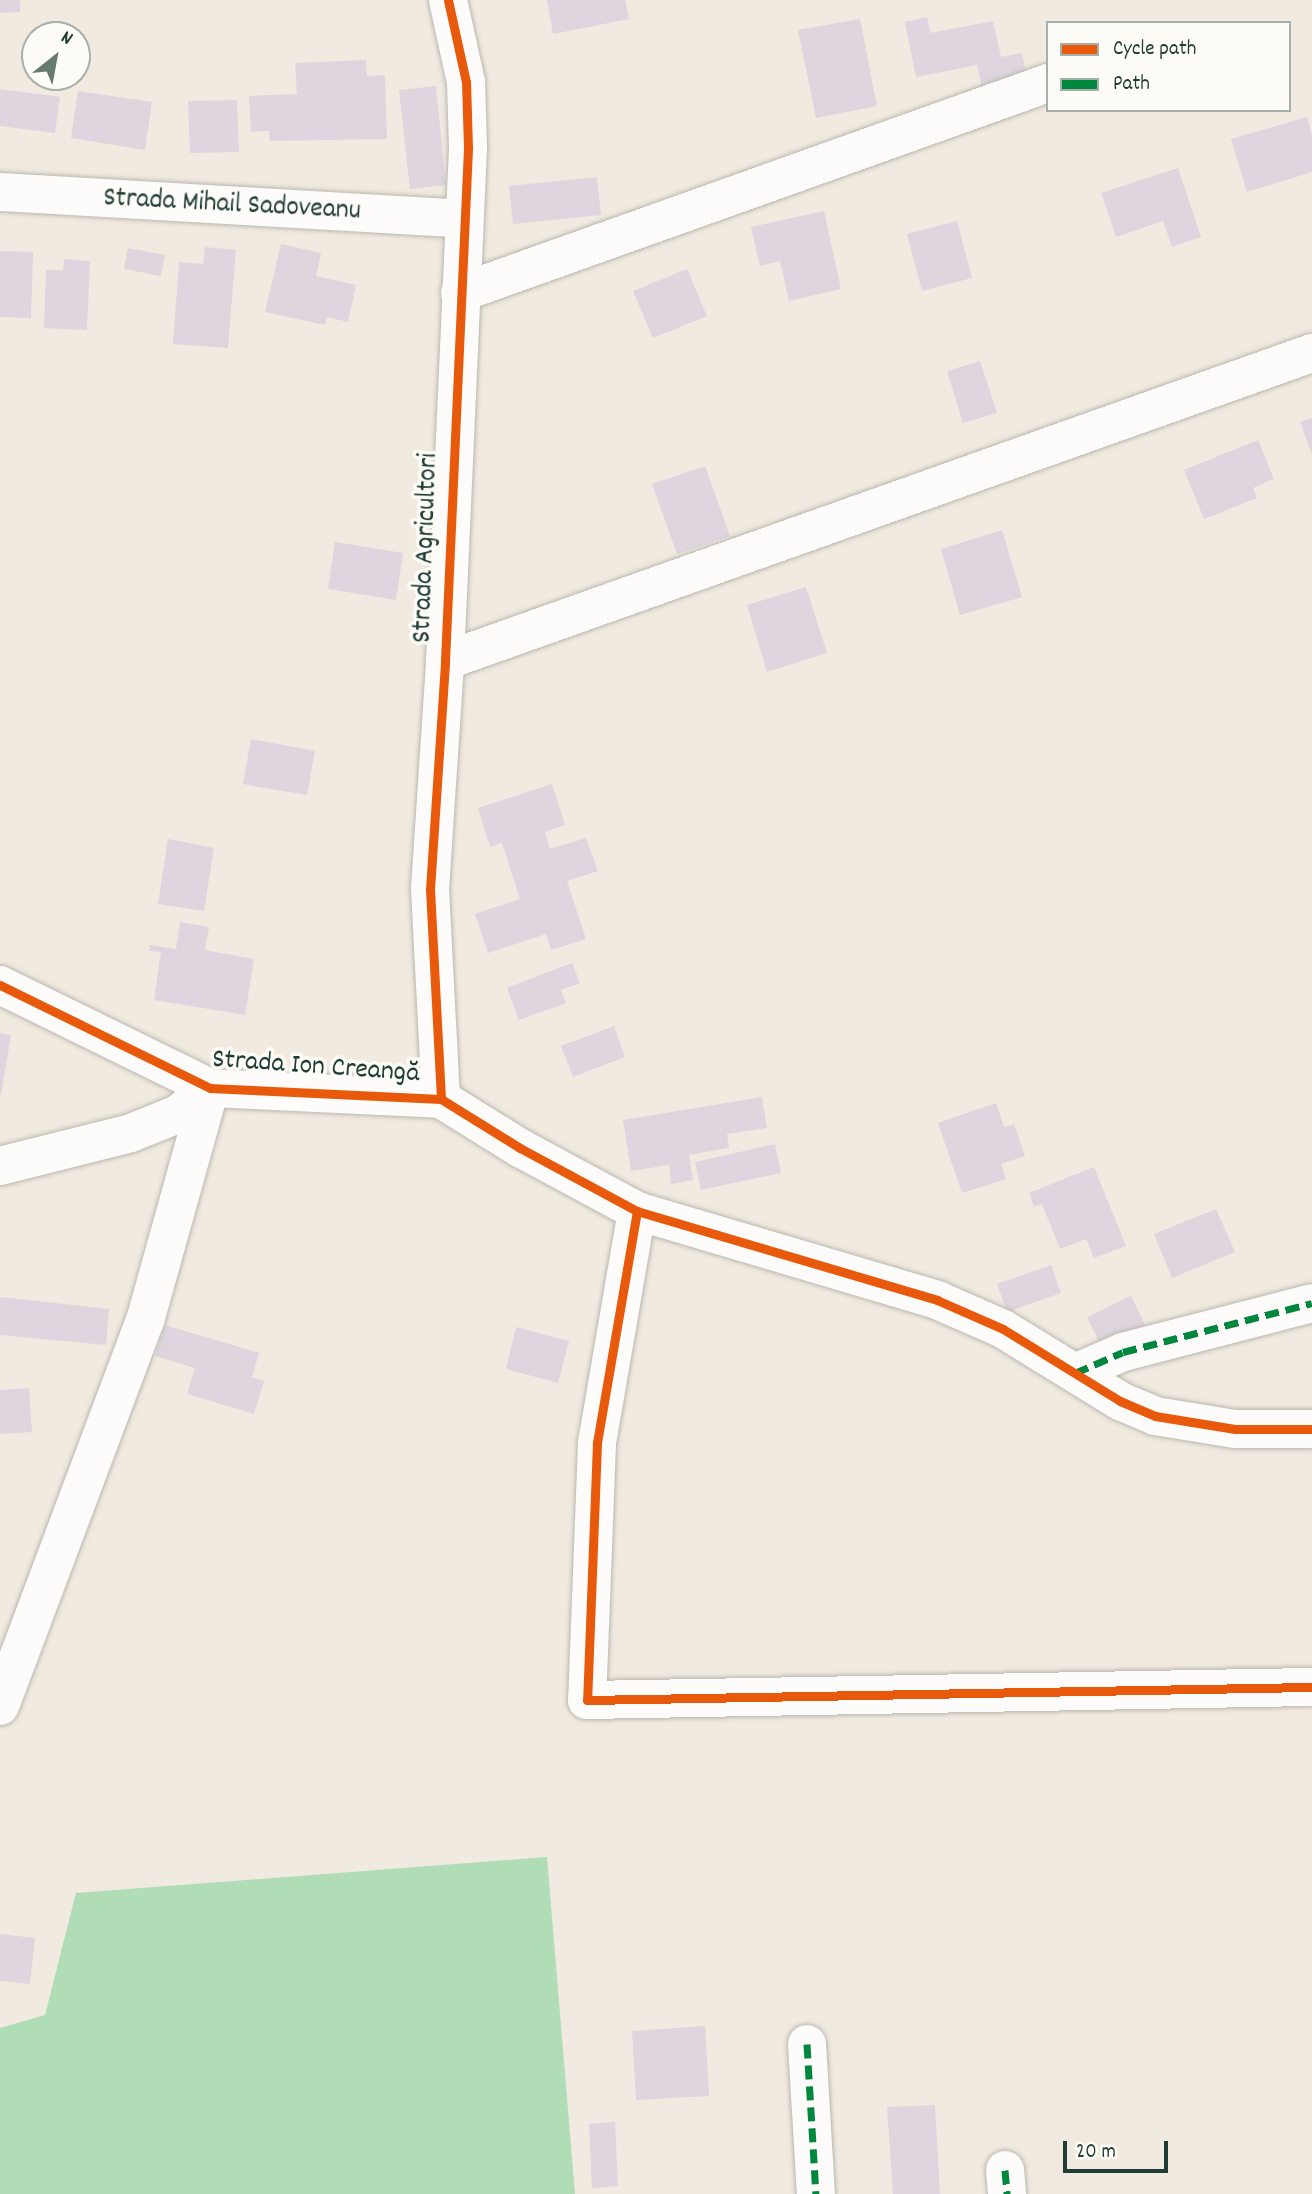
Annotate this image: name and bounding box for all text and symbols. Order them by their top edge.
north arrow [21,21,91,91]
legend [1046,21,1291,112]
text: N [55,25,77,53]
text: Cycle path [1113,35,1196,65]
text: Path [1113,70,1150,100]
street label: Strada Mihail Sadoveanu [102,182,362,230]
street label: Strada Agricultori [407,452,447,644]
street label: Strada Ion Creangă [211,1044,421,1092]
scale bar [1067,2128,1172,2172]
text: 20 m [1076,2138,1116,2168]

